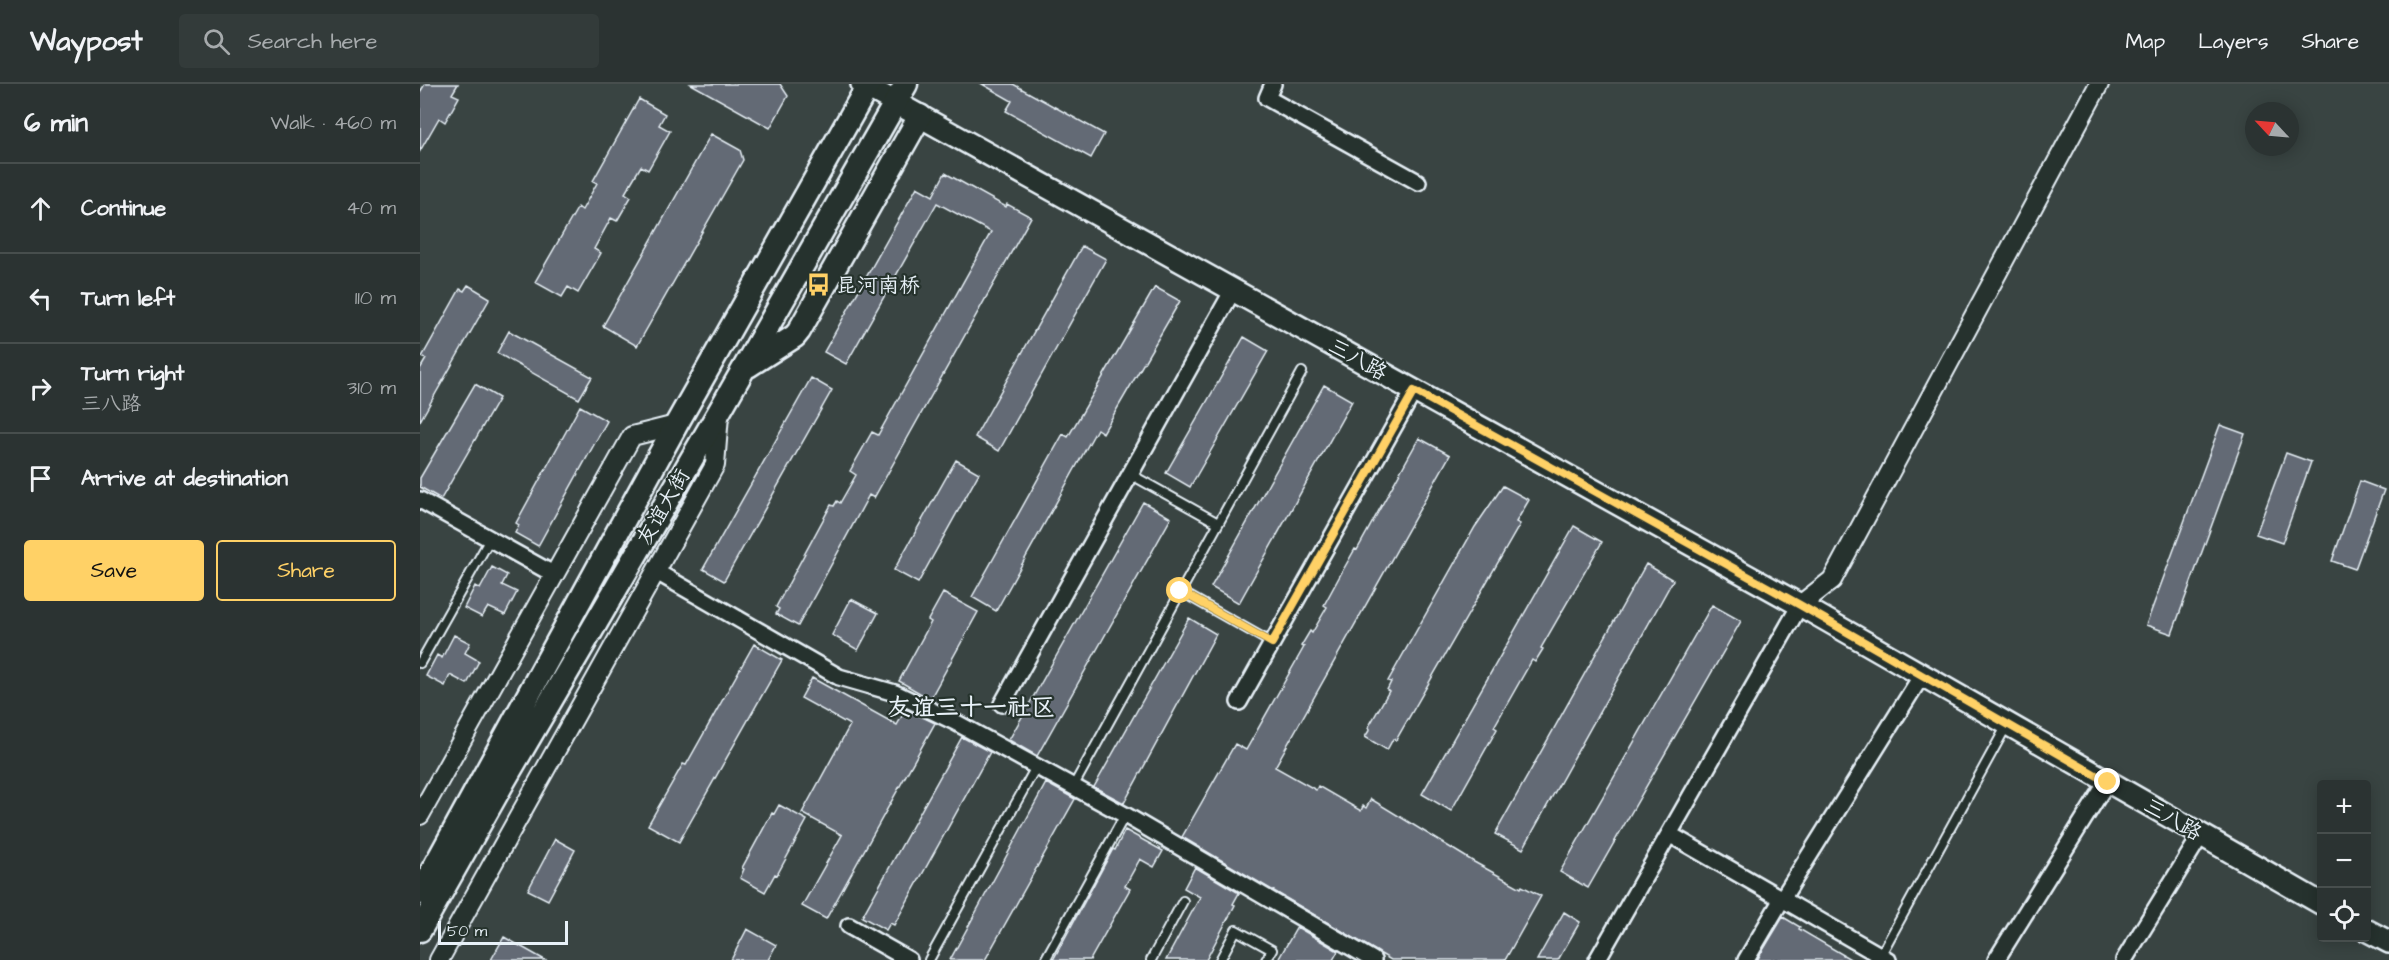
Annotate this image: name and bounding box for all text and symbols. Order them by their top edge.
search box [179,14,599,68]
text: Waypost [30,22,143,61]
icon: search [200,25,233,58]
text: Search here [248,26,378,57]
text: Map [2125,27,2165,56]
text: Layers [2198,27,2268,56]
text: Share [2301,27,2359,56]
north arrow [2245,102,2299,156]
text: 6 min [24,105,88,141]
text: Walk · 460 m [270,109,396,137]
icon: ahead [24,192,57,225]
text: Continue [81,193,166,224]
text: 40 m [346,194,396,222]
place label: 昆河南桥 [836,271,920,300]
bus stop icon: 昆河南桥 [805,272,831,298]
icon: left [24,282,57,315]
text: Turn left [81,283,175,314]
text: 110 m [355,284,396,312]
street label: 三八路 [1323,331,1392,387]
text: Turn right [81,358,184,389]
icon: right [24,372,57,405]
text: 310 m [347,374,396,402]
text: 三八路 [81,390,141,418]
icon: arrive [24,462,57,495]
text: Arrive at destination [81,463,288,494]
street label: 友谊大街 [630,464,697,551]
button: Save [24,540,204,601]
button: Share [216,540,396,601]
route start [1166,577,1192,603]
district label: 友谊三十一社区 [887,691,1055,725]
route end [2094,768,2120,794]
map controls [2317,780,2371,942]
button: + [2317,780,2371,834]
street label: 三八路 [2138,791,2207,848]
button: − [2317,834,2371,888]
button: locate [2317,888,2371,942]
scale bar [438,918,568,946]
text: 50 m [447,920,487,942]

